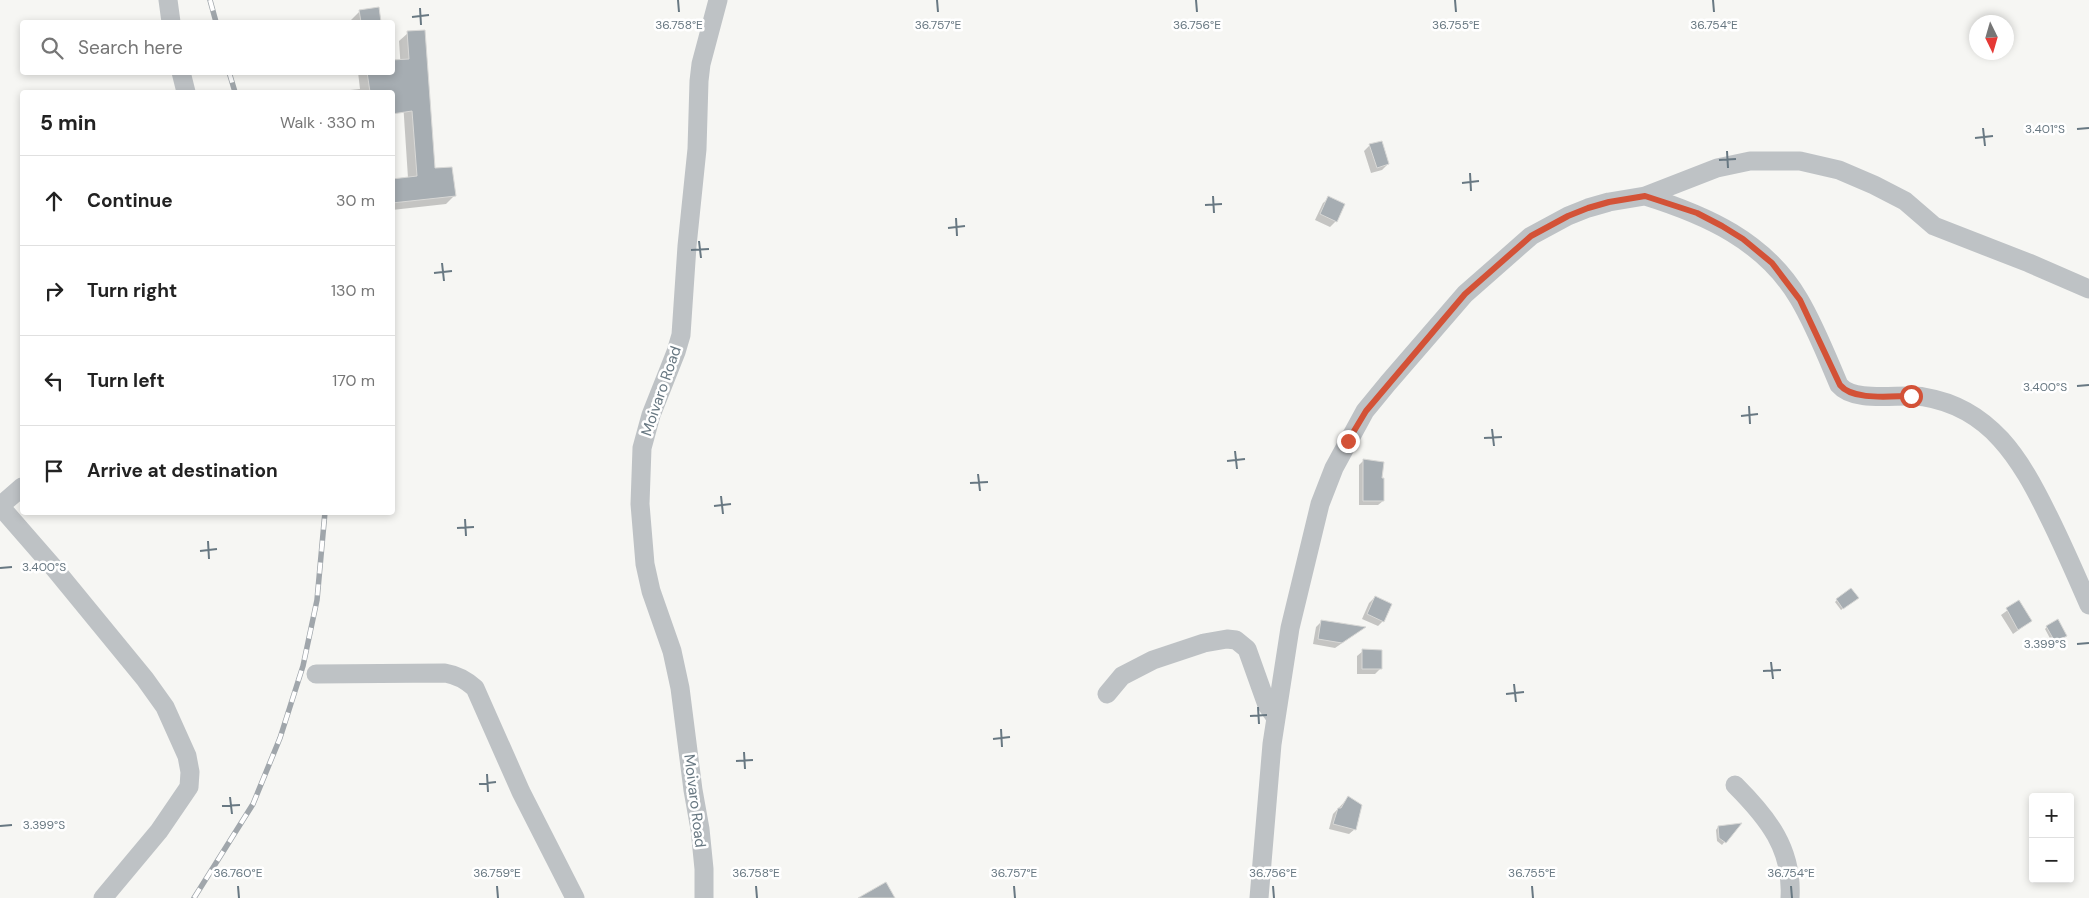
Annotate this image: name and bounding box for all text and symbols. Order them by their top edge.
north arrow [1969,15,2014,60]
text: 36.758°E [655,17,703,33]
text: 36.757°E [915,17,962,33]
text: 36.756°E [1173,17,1221,33]
text: 36.755°E [1432,17,1480,33]
text: 36.754°E [1690,17,1738,33]
search box [20,20,395,75]
icon: search [38,34,66,62]
text: Search here [78,35,183,60]
text: 5 min [40,109,96,137]
text: Walk · 330 m [280,112,375,133]
text: 3.401°S [2025,121,2065,137]
icon: ahead [40,187,68,215]
text: Continue [87,188,173,213]
text: 30 m [336,190,375,211]
icon: right [40,277,68,305]
text: Turn right [87,278,177,303]
text: 130 m [331,280,375,301]
street label: Moivaro Road [636,343,686,439]
icon: left [40,367,68,395]
text: Turn left [87,368,165,393]
text: 170 m [332,370,375,391]
text: 3.400°S [2023,379,2067,395]
route start [1900,385,1923,408]
route end [1337,430,1360,453]
icon: arrive [40,457,68,485]
text: Arrive at destination [87,458,278,483]
text: 3.400°S [22,559,66,575]
text: 3.399°S [2024,636,2066,652]
street label: Moivaro Road [679,753,711,849]
map controls [2029,793,2074,883]
button: + [2029,793,2074,838]
text: 3.399°S [23,817,65,833]
button: − [2029,838,2074,883]
text: 36.760°E [214,865,263,881]
text: 36.759°E [473,865,521,881]
text: 36.758°E [732,865,780,881]
text: 36.757°E [991,865,1038,881]
text: 36.756°E [1249,865,1297,881]
text: 36.755°E [1508,865,1556,881]
text: 36.754°E [1767,865,1815,881]

